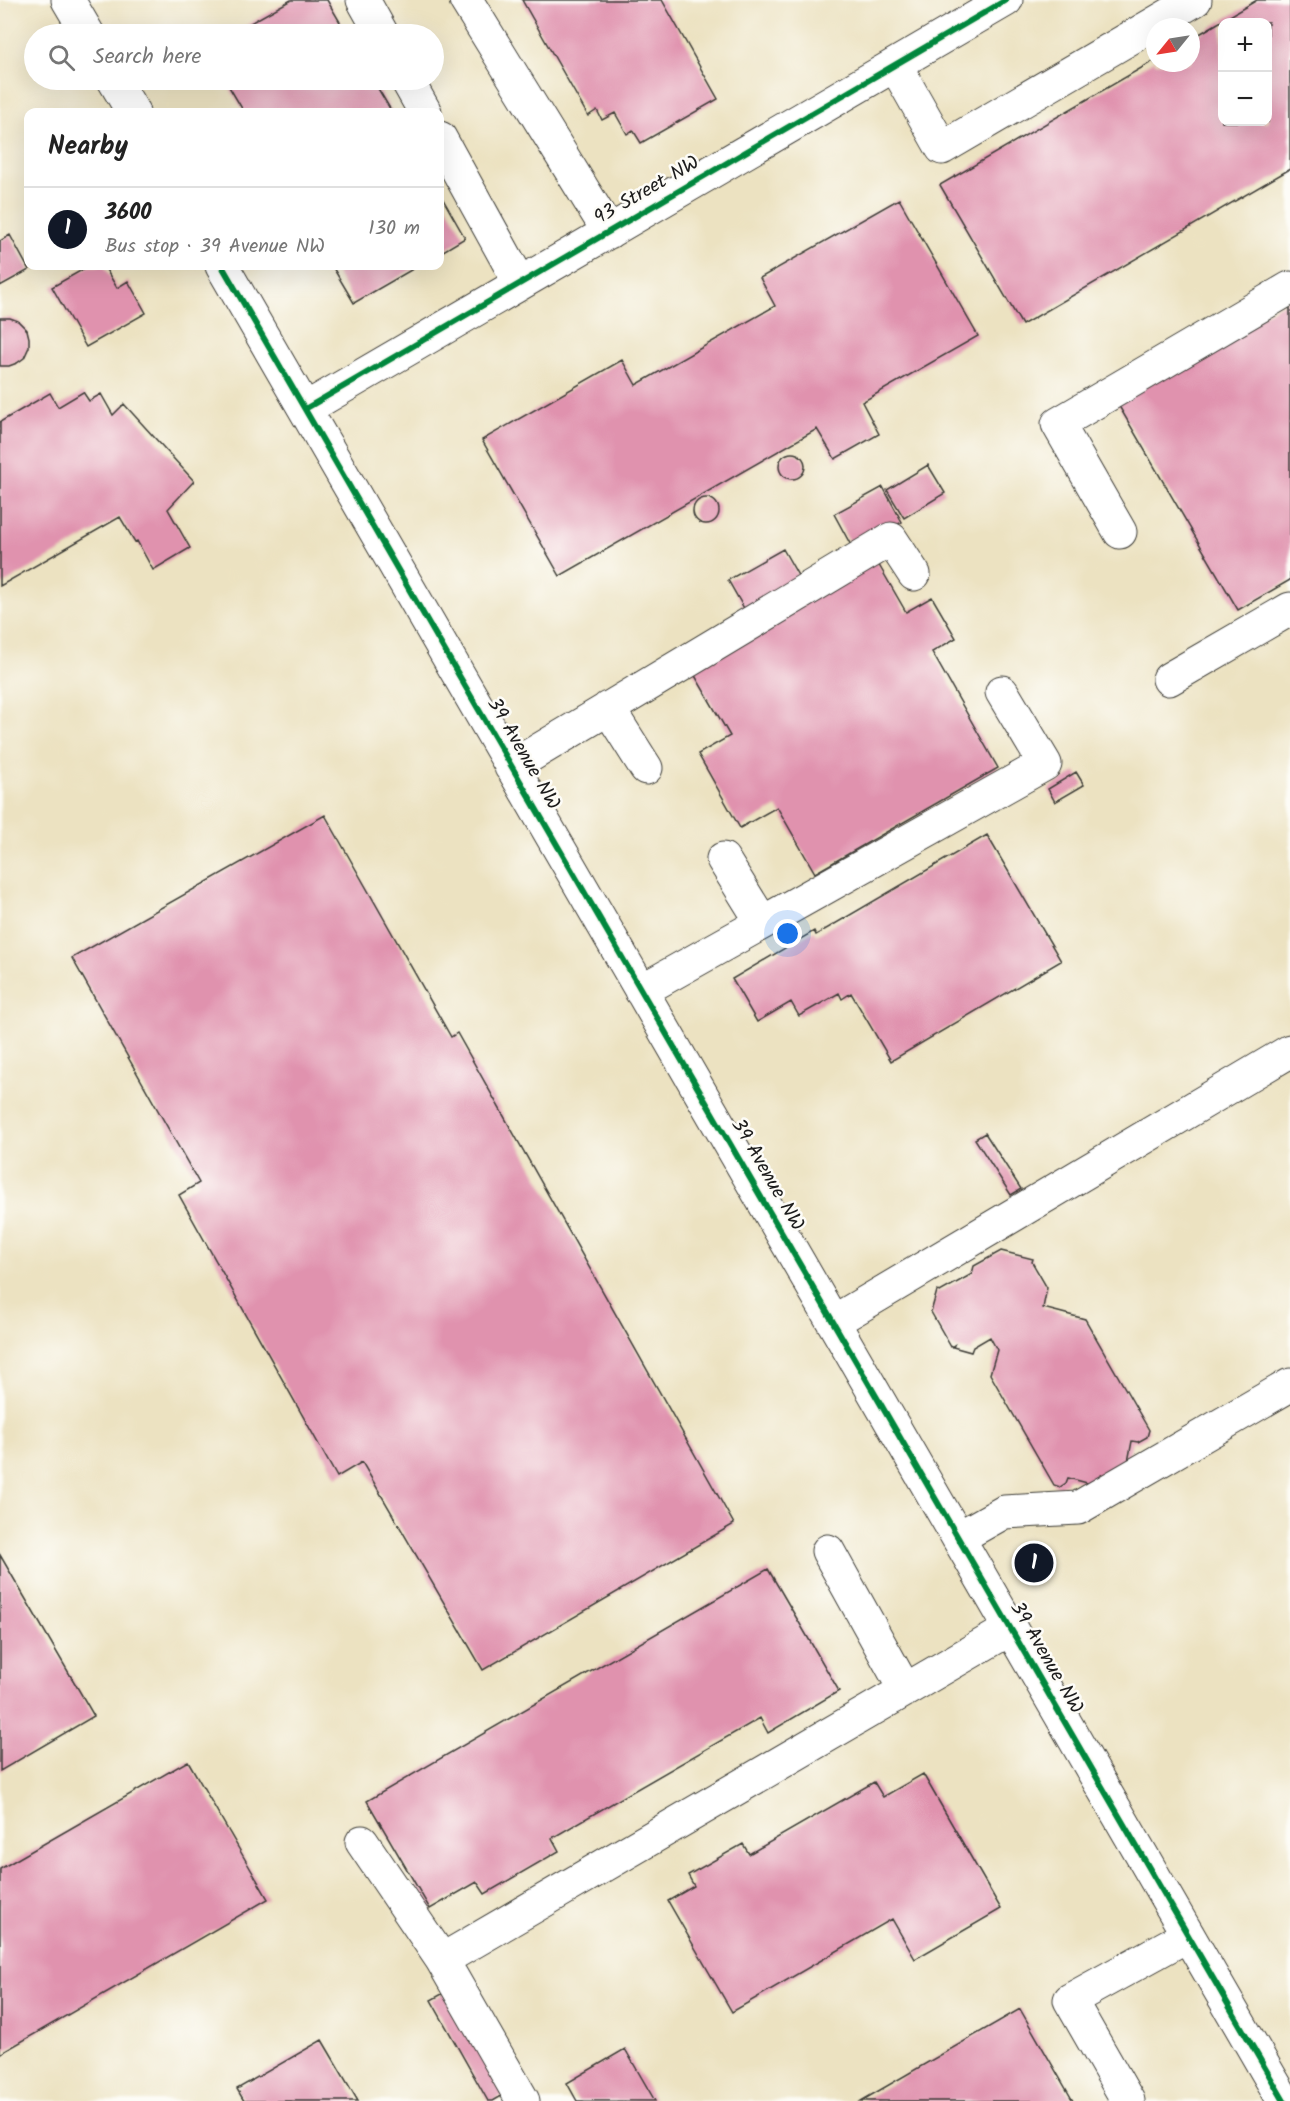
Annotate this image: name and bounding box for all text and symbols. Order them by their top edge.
north arrow [1146,18,1200,72]
map controls [1218,18,1272,126]
button: + [1218,18,1272,72]
search box [24,24,444,90]
text: Search here [93,40,201,75]
icon: search [45,41,78,74]
button: − [1218,72,1272,126]
text: Nearby [48,126,128,168]
street label: 93 Street NW [588,148,706,234]
text: 3600 [105,196,152,231]
text: 1 [64,213,71,245]
text: 130 m [368,213,420,245]
text: Bus stop · 39 Avenue NW [105,231,325,263]
street label: 39 Avenue NW [478,692,568,816]
your location [773,919,802,948]
street label: 39 Avenue NW [722,1113,812,1237]
pin: 1 [1014,1540,1054,1586]
street label: 39 Avenue NW [1001,1596,1091,1720]

